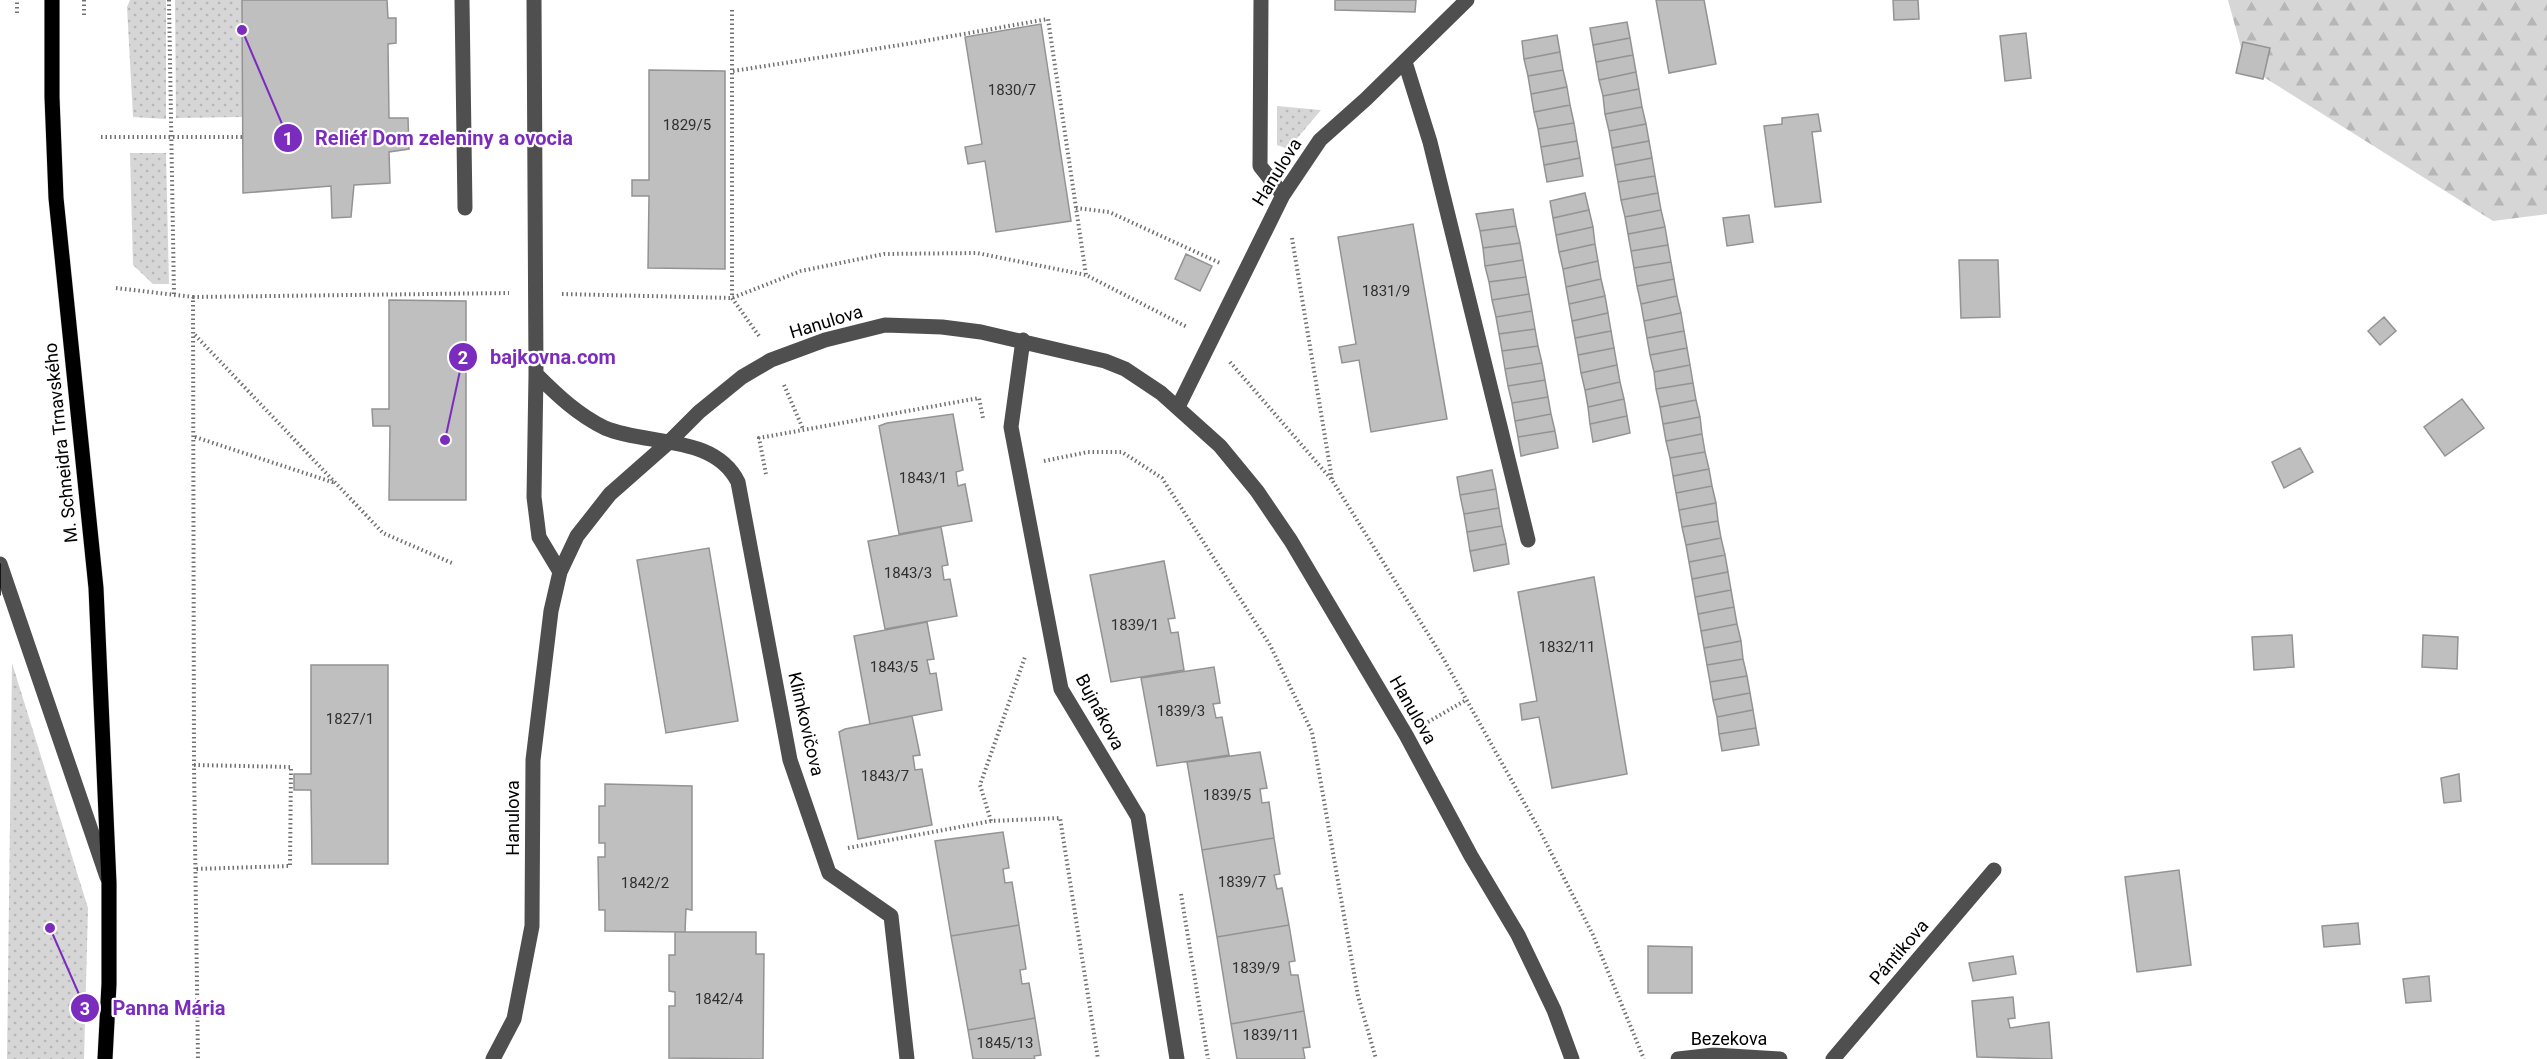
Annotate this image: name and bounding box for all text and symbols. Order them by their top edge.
house number: 1830/7 [988,81,1036,99]
house number: 1829/5 [663,116,711,134]
callout: Reliéf Dom zeleniny a ovocia [273,119,585,157]
text: Reliéf Dom zeleniny a ovocia [315,126,573,150]
text: 1 [283,128,293,149]
street label: Hanulova [1248,134,1305,209]
house number: 1831/9 [1362,282,1410,300]
street label: Hanulova [787,300,865,343]
callout: bajkovna.com [448,338,628,376]
street label: M. Schneidra Trnavského [40,342,81,544]
text: bajkovna.com [490,345,616,369]
text: 2 [458,347,468,368]
house number: 1843/1 [899,469,947,487]
house number: 1843/3 [884,564,932,582]
house number: 1839/1 [1111,616,1159,634]
house number: 1832/11 [1539,638,1595,656]
house number: 1843/5 [870,658,918,676]
street label: Klimkovičova [784,670,829,778]
street label: Bujnákova [1072,670,1129,753]
street label: Hanulova [1385,672,1441,748]
house number: 1839/3 [1157,702,1205,720]
house number: 1827/1 [326,710,374,728]
house number: 1843/7 [861,767,909,785]
street label: Hanulova [502,780,523,856]
house number: 1839/5 [1203,786,1251,804]
house number: 1839/7 [1218,873,1266,891]
house number: 1842/2 [621,874,669,892]
street label: Pántikova [1865,915,1932,988]
house number: 1839/9 [1232,959,1280,977]
callout: Panna Mária [70,989,237,1027]
house number: 1842/4 [695,990,744,1008]
text: Panna Mária [112,996,226,1020]
text: 3 [80,998,90,1019]
house number: 1839/11 [1243,1026,1299,1044]
street label: Bezekova [1691,1028,1767,1049]
house number: 1845/13 [977,1034,1033,1052]

